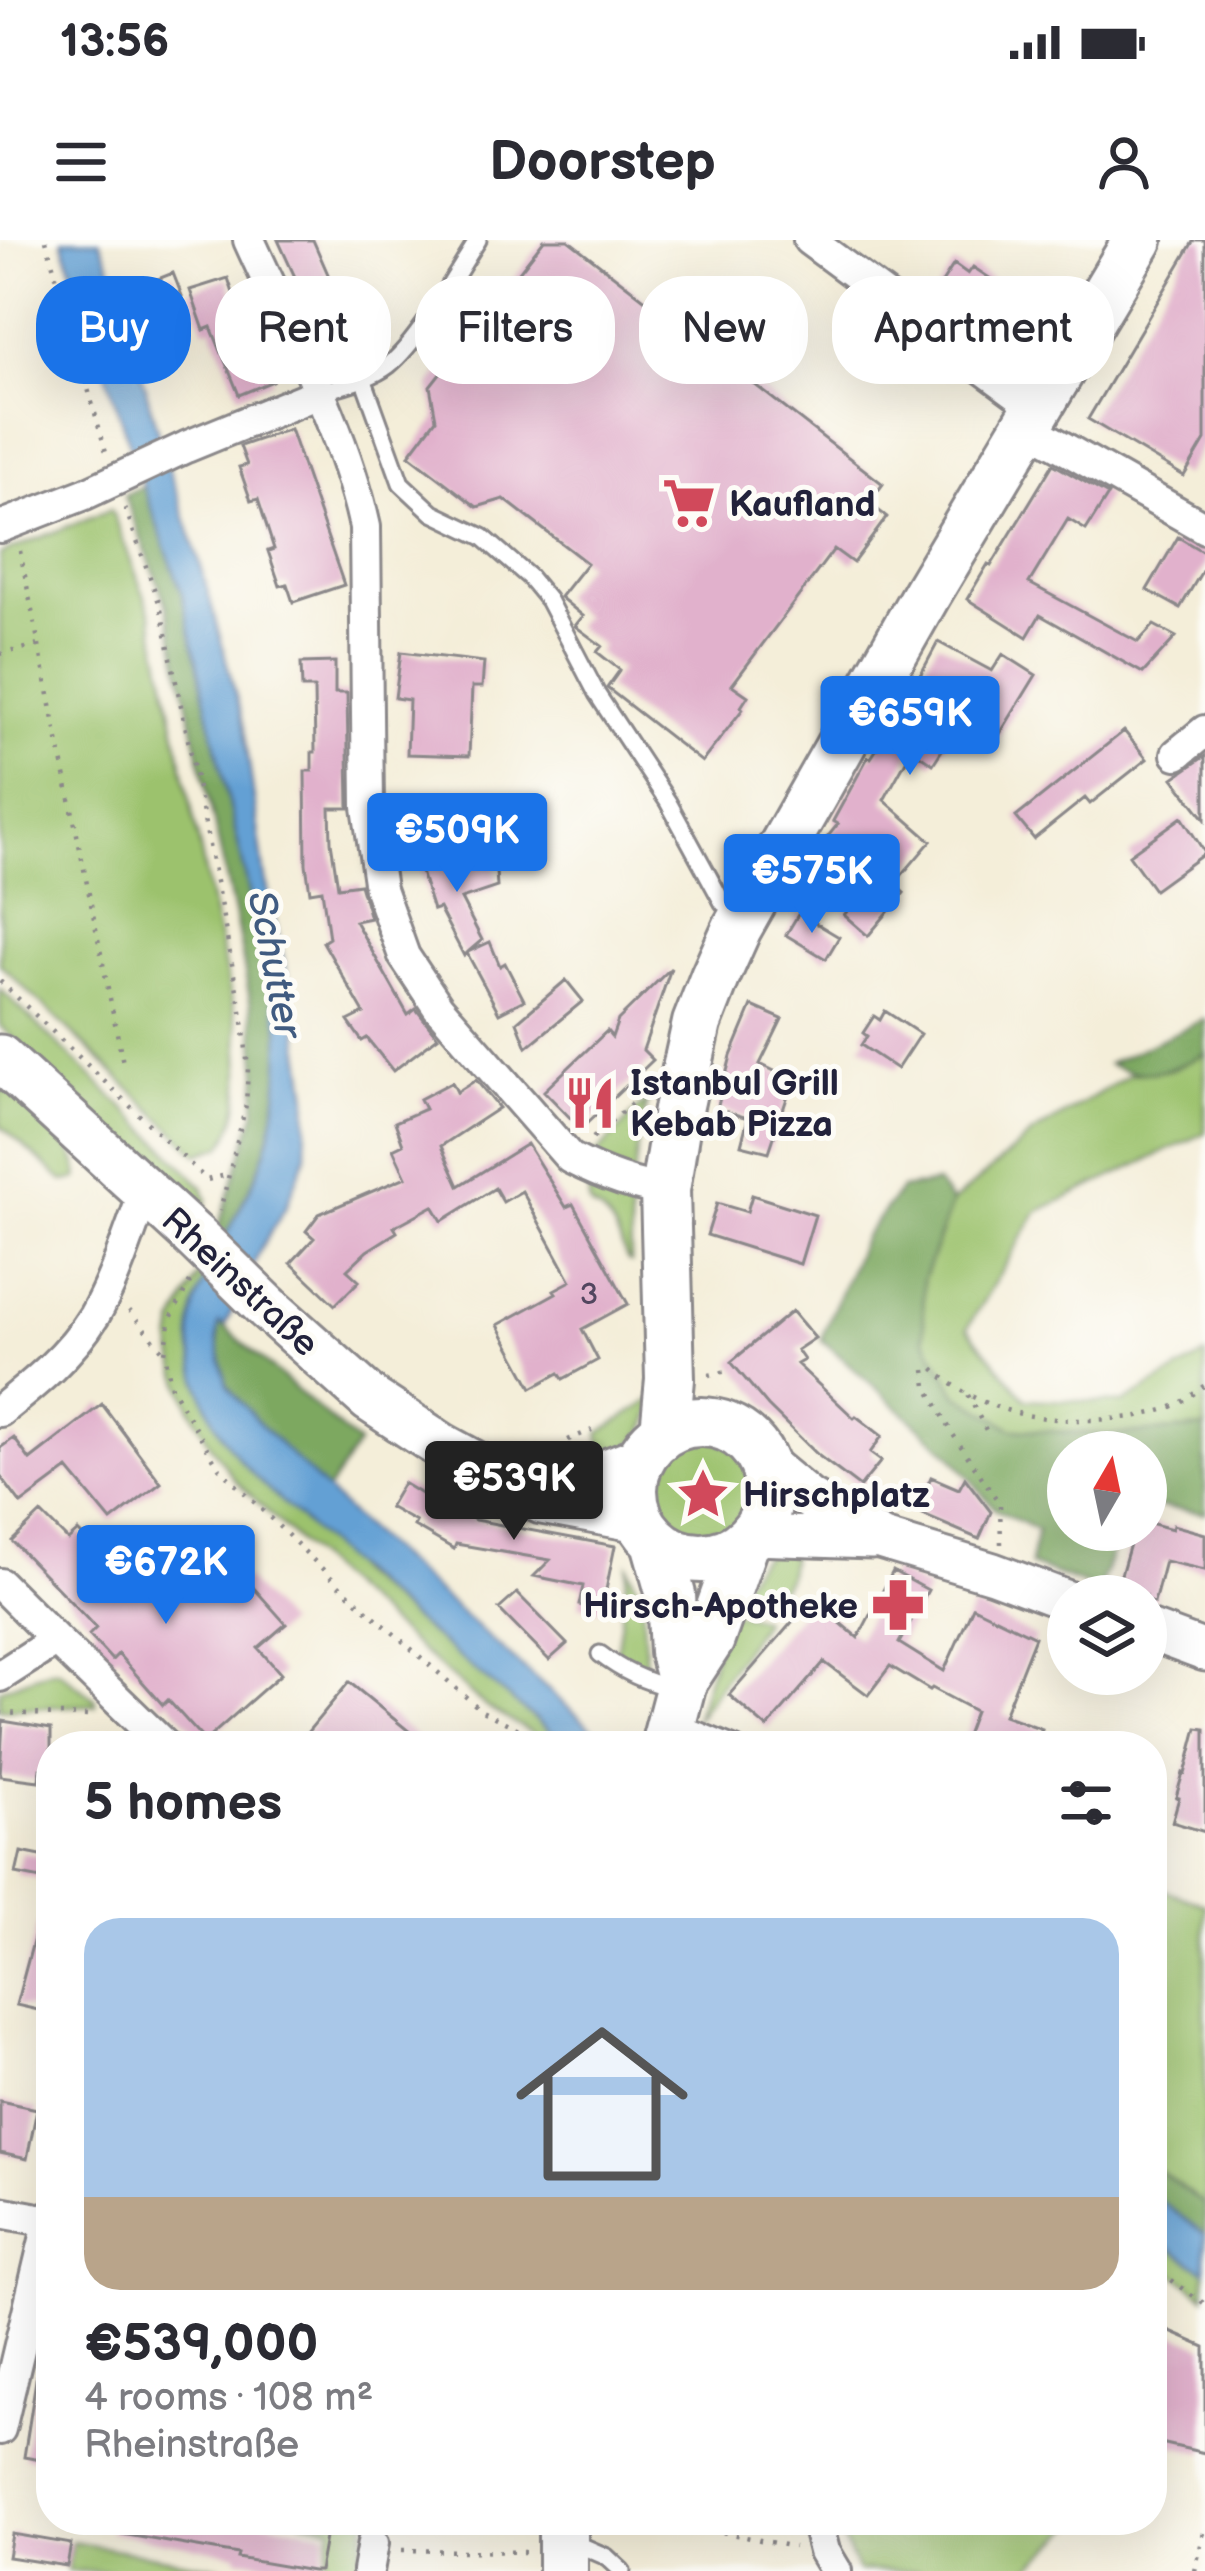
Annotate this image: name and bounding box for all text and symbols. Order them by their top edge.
text: 13:56 [60,15,169,70]
icon: menu [48,129,114,195]
icon: person [1091,129,1157,195]
text: Doorstep [489,130,716,195]
chip: Buy [36,276,191,384]
chip: Rent [215,276,391,384]
chip: Filters [415,276,615,384]
chip: New [639,276,808,384]
chip: Apartment [832,276,1114,384]
supermarket icon: Kaufland [660,474,718,532]
place label: Kaufland [729,484,876,527]
pin: €659K [826,676,994,778]
text: €659K [848,691,972,738]
pin: €509K [373,793,541,895]
text: €509K [394,808,520,855]
pin: €575K [728,834,896,936]
text: €575K [751,849,873,896]
water label: Schutter [236,887,311,1045]
place label: Istanbul Grill Kebab Pizza [630,1063,839,1147]
restaurant icon: Istanbul Grill Kebab Pizza [561,1074,619,1132]
street label: Rheinstraße [152,1199,327,1366]
house number: 3 [580,1277,598,1313]
north arrow [1047,1431,1167,1551]
map controls [1047,1431,1167,1695]
pin: €539K [430,1441,598,1543]
text: €539K [452,1456,576,1503]
place icon: Hirschplatz [674,1465,732,1523]
place label: Hirschplatz [743,1475,930,1518]
pin: €672K [82,1525,250,1627]
text: €672K [104,1540,228,1587]
button: layers [1047,1575,1167,1695]
pharmacy icon: Hirsch-Apotheke [869,1576,927,1634]
place label: Hirsch-Apotheke [583,1586,858,1629]
icon: filters [1053,1770,1119,1836]
text: 5 homes [84,1773,282,1834]
icon: home [494,1996,710,2212]
text: €539,000 [84,2314,318,2375]
text: 4 rooms · 108 m² [84,2375,373,2422]
text: Rheinstraße [84,2422,299,2469]

